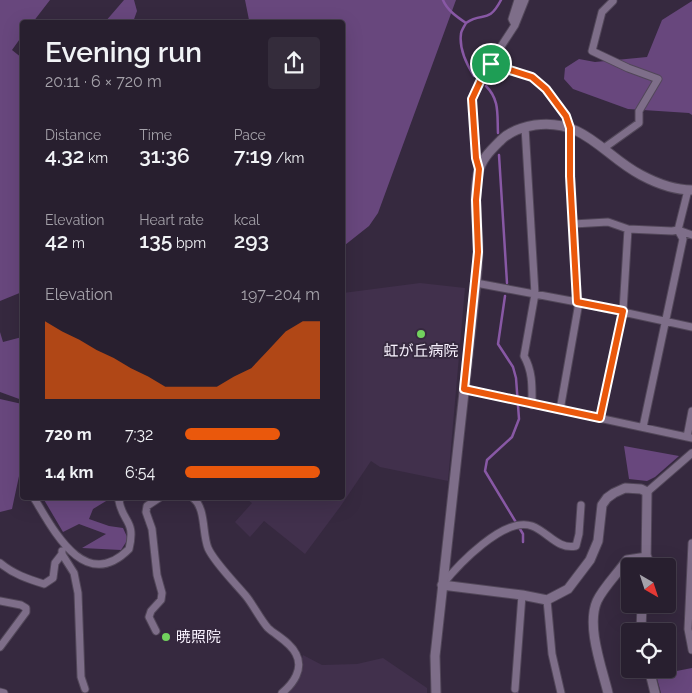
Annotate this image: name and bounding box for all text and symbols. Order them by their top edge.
text: Evening run [45,36,202,69]
button: share [268,37,320,89]
pin [470,43,512,85]
icon: arrive [477,50,505,78]
text: 20:11 · 6 × 720 m [45,72,162,91]
text: Distance [45,127,101,143]
text: Time [139,127,172,143]
text: Pace [234,127,266,143]
text: 4.32 [45,143,84,168]
text: 31:36 [139,143,190,168]
text: 7:19 [234,143,272,168]
text: km [84,150,108,166]
text: /km [272,150,304,166]
text: Elevation [45,212,104,228]
text: Heart rate [139,212,204,228]
text: kcal [234,212,260,228]
text: 42 [45,228,68,253]
text: 135 [139,228,172,253]
text: 293 [234,228,269,253]
text: m [68,235,85,251]
text: bpm [172,235,206,251]
text: Elevation [45,285,113,304]
text: 197–204 m [241,285,320,304]
marker: 虹が丘病院 [415,328,427,340]
place label: 虹が丘病院 [383,342,459,360]
text: 720 m [45,425,92,444]
text: 7:32 [125,425,153,444]
text: 1.4 km [45,463,93,482]
text: 6:54 [125,463,155,482]
north arrow [621,558,676,612]
map controls [621,558,676,678]
button: locate [621,623,676,678]
place label: 暁照院 [176,628,221,646]
marker: 暁照院 [160,631,172,643]

